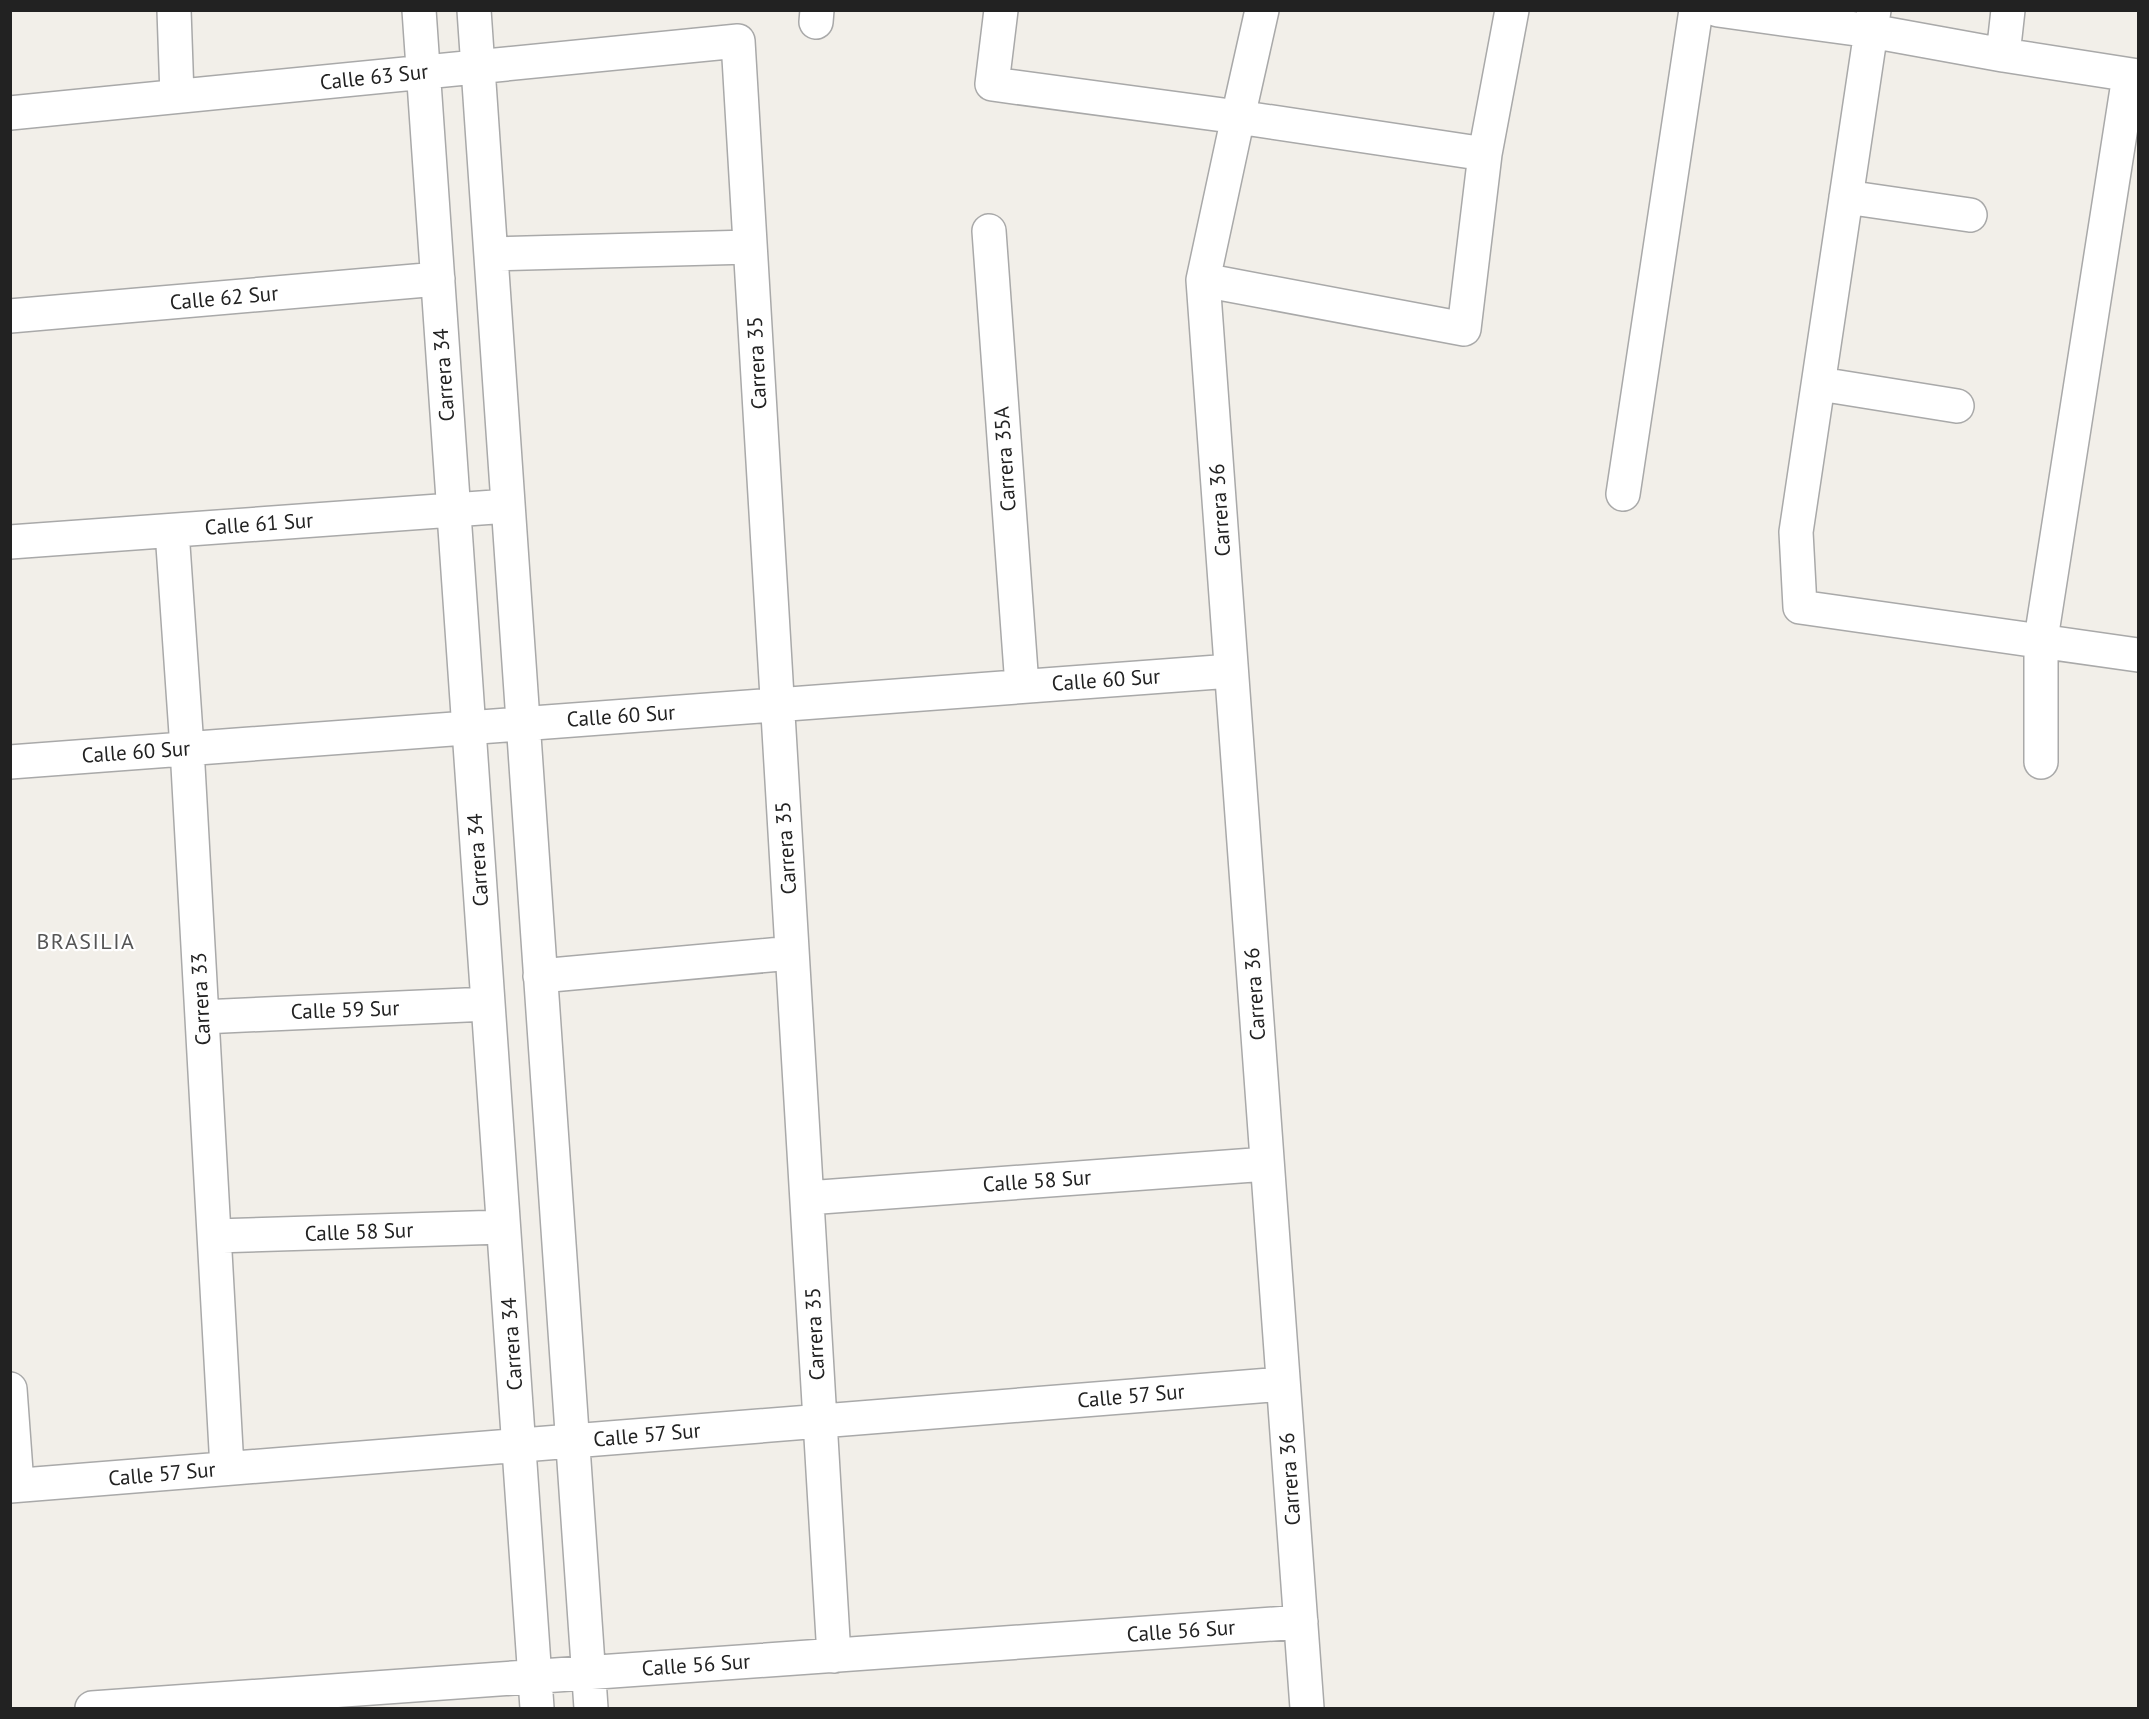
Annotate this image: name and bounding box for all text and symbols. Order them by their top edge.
street label: Calle 63 Sur [318,57,429,96]
street label: Calle 62 Sur [169,279,279,316]
street label: Carrera 35 [741,316,772,410]
street label: Carrera 34 [427,328,460,422]
street label: Carrera 35A [987,405,1022,513]
street label: Carrera 36 [1203,463,1236,557]
street label: Calle 61 Sur [204,506,314,541]
street label: Calle 60 Sur [1051,662,1161,697]
street label: Calle 60 Sur [566,698,676,733]
street label: Calle 60 Sur [81,734,191,769]
street label: Carrera 35 [769,801,802,895]
street label: Carrera 34 [461,813,494,907]
district label: BRASILIA [37,927,135,955]
street label: Carrera 36 [1238,947,1271,1041]
street label: Carrera 33 [185,952,216,1046]
street label: Calle 59 Sur [290,994,400,1025]
street label: Calle 58 Sur [982,1163,1092,1198]
street label: Calle 58 Sur [304,1216,414,1247]
street label: Carrera 35 [799,1287,830,1381]
street label: Carrera 34 [495,1297,528,1391]
street label: Calle 57 Sur [1076,1377,1186,1414]
street label: Calle 57 Sur [592,1416,702,1453]
street label: Carrera 36 [1273,1432,1306,1526]
street label: Calle 57 Sur [107,1455,217,1492]
street label: Calle 56 Sur [1126,1613,1236,1648]
street label: Calle 56 Sur [641,1647,751,1682]

